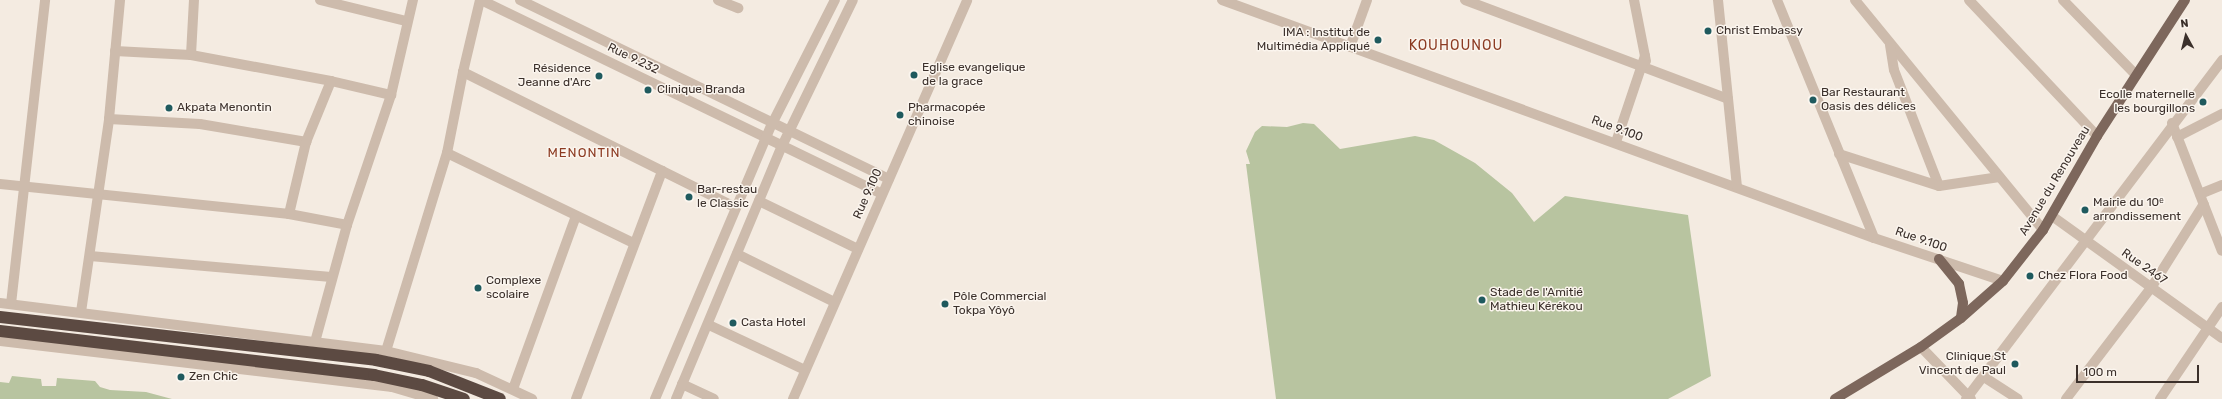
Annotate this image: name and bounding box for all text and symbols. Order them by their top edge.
north arrow [2166,16,2206,56]
text: N [2180,17,2189,31]
place label: Christ Embassy [1716,24,1803,38]
place label: IMA : Institut de Multimédia Appliqué [1256,26,1370,54]
marker: Christ Embassy [1703,26,1713,36]
marker: IMA : Institut de Multimédia Appliqué [1373,35,1383,45]
district label: KOUHOUNOU [1409,38,1503,54]
street label: Rue 9.232 [605,40,661,78]
place label: Eglise evangelique de la grace [922,61,1026,89]
place label: Résidence Jeanne d'Arc [518,62,591,90]
marker: Eglise evangelique de la grace [909,70,919,80]
marker: Résidence Jeanne d'Arc [594,71,604,81]
place label: Clinique Branda [657,83,745,97]
marker: Clinique Branda [642,84,654,96]
place label: Bar Restaurant Oasis des délices [1821,86,1916,114]
place label: Ecolle maternelle les bourgillons [2099,88,2195,116]
marker: Bar Restaurant Oasis des délices [1808,95,1818,105]
marker: Ecolle maternelle les bourgillons [2198,97,2208,107]
place label: Akpata Menontin [177,101,272,115]
place label: Pharmacopée chinoise [908,101,986,129]
marker: Akpata Menontin [164,103,174,113]
marker: Pharmacopée chinoise [895,110,905,120]
street label: Rue 9.100 [1589,113,1645,145]
street label: Avenue du Renouveau [2017,124,2093,238]
district label: MENONTIN [547,145,621,161]
street label: Rue 9.100 [851,167,885,221]
place label: Bar-restau le Classic [697,183,757,211]
marker: Bar-restau le Classic [684,192,694,202]
place label: Mairie du 10ᵉ arrondissement [2093,196,2181,224]
marker: Mairie du 10ᵉ arrondissement [2080,205,2090,215]
street label: Rue 9.100 [1893,224,1949,256]
street label: Rue 2467 [2119,246,2169,288]
place label: Chez Flora Food [2038,269,2128,283]
marker: Chez Flora Food [2025,271,2035,281]
place label: Complexe scolaire [486,274,541,302]
marker: Complexe scolaire [473,283,483,293]
place label: Stade de l'Amitié Mathieu Kérékou [1490,286,1583,314]
place label: Pôle Commercial Tokpa Yôyô [953,290,1047,318]
marker: Stade de l'Amitié Mathieu Kérékou [1477,295,1487,305]
marker: Pôle Commercial Tokpa Yôyô [940,299,950,309]
place label: Casta Hotel [741,316,806,330]
marker: Casta Hotel [728,318,738,328]
place label: Clinique St Vincent de Paul [1919,350,2006,378]
scale bar [2078,357,2201,383]
marker: Clinique St Vincent de Paul [2009,358,2021,370]
text: 100 m [2083,365,2117,379]
place label: Zen Chic [189,370,238,384]
marker: Zen Chic [176,372,186,382]

